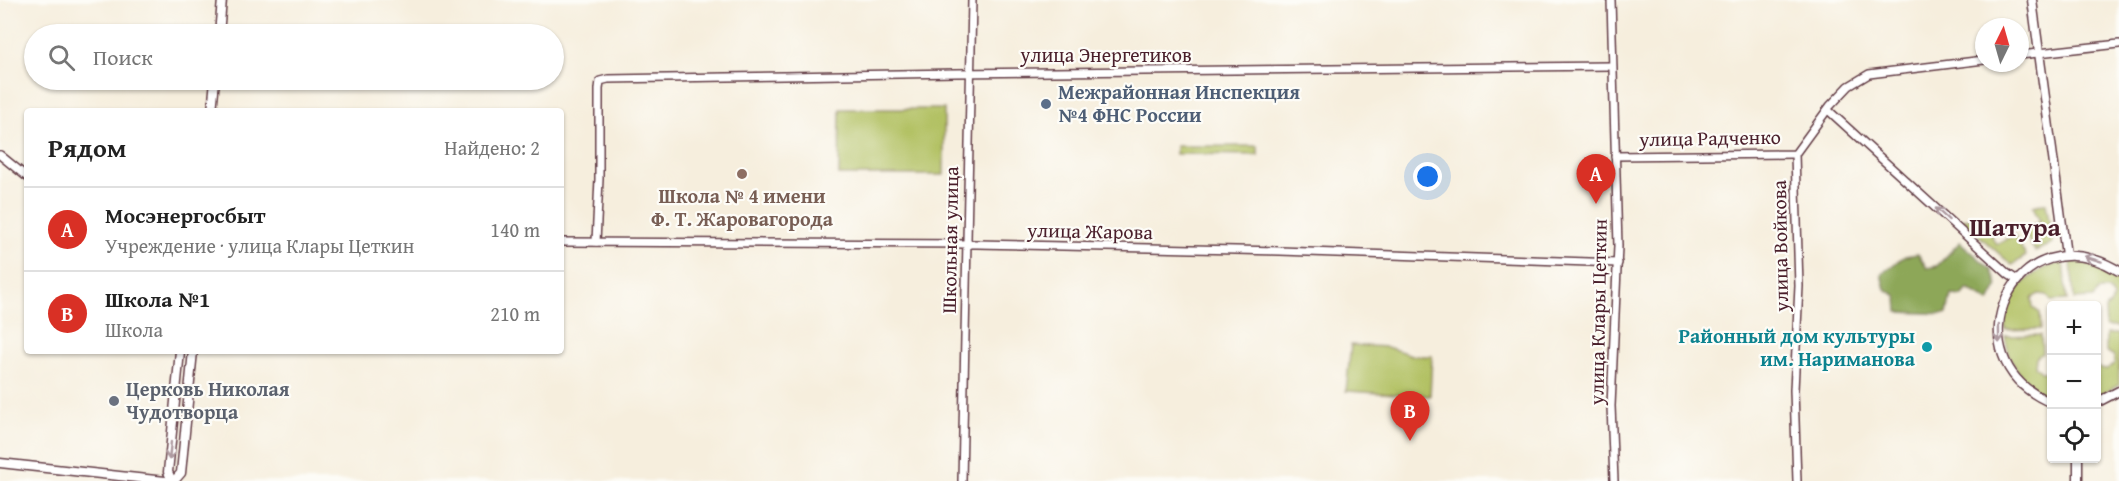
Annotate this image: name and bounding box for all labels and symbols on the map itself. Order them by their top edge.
north arrow [1975,18,2029,72]
street label: улица Энергетиков [1019,40,1192,69]
place label: Межрайонная Инспекция №4 ФНС России [1058,77,1300,129]
marker: Межрайонная Инспекция №4 ФНС России [1039,97,1053,111]
street label: улица Радченко [1638,122,1781,153]
pin: A [1576,154,1616,204]
your location [1413,162,1442,191]
street label: Школьная улица [934,166,965,314]
marker: Школа № 4 имени Ф. Т. Жаровагорода [735,167,749,181]
street label: улица Войкова [1764,179,1795,313]
place label: Школа № 4 имени Ф. Т. Жаровагорода [651,181,834,233]
one-way arrow [1934,207,1949,221]
district label: Шатура [1969,207,2061,246]
street label: улица Жарова [1026,215,1154,246]
street label: улица Клары Цеткин [1581,218,1614,406]
one-way arrow [2084,253,2103,264]
place label: Районный дом культуры им. Нариманова [1678,321,1916,373]
one-way arrow [1994,324,2005,343]
marker: Районный дом культуры им. Нариманова [1920,340,1934,354]
place label: Церковь Николая Чудотворца [126,374,290,426]
pin: B [1390,392,1430,441]
marker: Церковь Николая Чудотворца [107,394,121,408]
one-way arrow [164,441,175,460]

